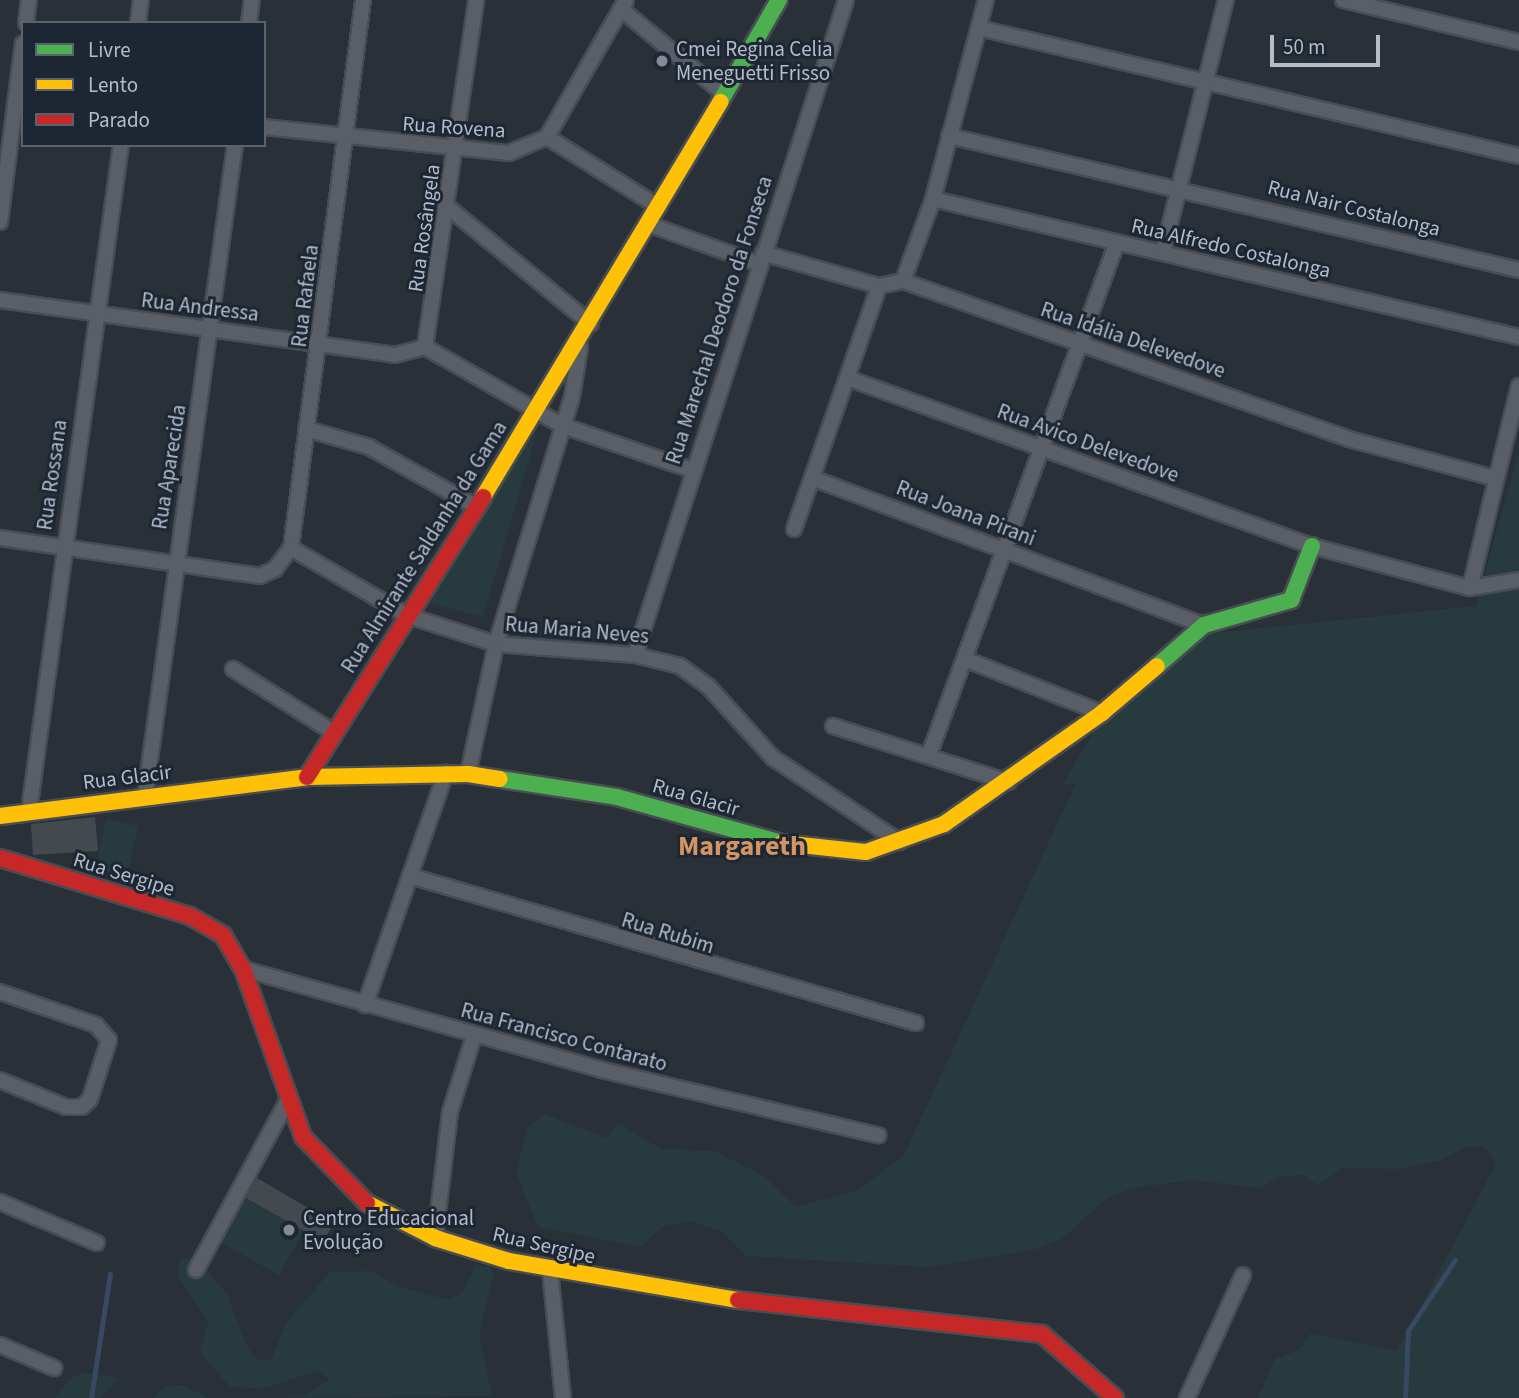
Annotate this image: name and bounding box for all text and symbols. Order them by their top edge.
legend [21,21,266,147]
scale bar [1274,21,1384,65]
text: 50 m [1283,32,1325,62]
text: Livre [88,35,131,65]
place label: Cmei Regina Celia Meneguetti Frisso [676,36,833,86]
marker: Cmei Regina Celia Meneguetti Frisso [654,53,670,69]
text: Lento [88,70,138,100]
text: Parado [88,105,150,135]
street label: Rua Rovena [402,111,506,143]
street label: Rua Rosângela [403,162,445,294]
street label: Rua Marechal Deodoro da Fonseca [660,173,778,467]
street label: Rua Nair Costalonga [1265,174,1443,242]
street label: Rua Alfredo Costalonga [1129,213,1333,283]
street label: Rua Rafaela [286,243,324,349]
street label: Rua Andressa [140,287,260,327]
street label: Rua Idália Delevedove [1037,297,1229,383]
street label: Rua Avico Delevedove [994,398,1182,488]
street label: Rua Aparecida [147,403,191,531]
street label: Rua Almirante Saldanha da Gama [336,416,512,678]
street label: Rua Rossana [32,418,72,532]
street label: Rua Joana Pirani [893,475,1039,551]
street label: Rua Maria Neves [504,611,650,649]
street label: Rua Glacir [81,759,173,795]
street label: Rua Glacir [650,773,742,821]
district label: Margareth [678,829,806,863]
street label: Rua Sergipe [70,847,178,901]
street label: Rua Rubim [619,907,717,959]
street label: Rua Francisco Contarato [458,997,670,1077]
place label: Centro Educacional Evolução [303,1205,474,1255]
street label: Rua Sergipe [490,1221,598,1269]
marker: Centro Educacional Evolução [281,1222,297,1238]

